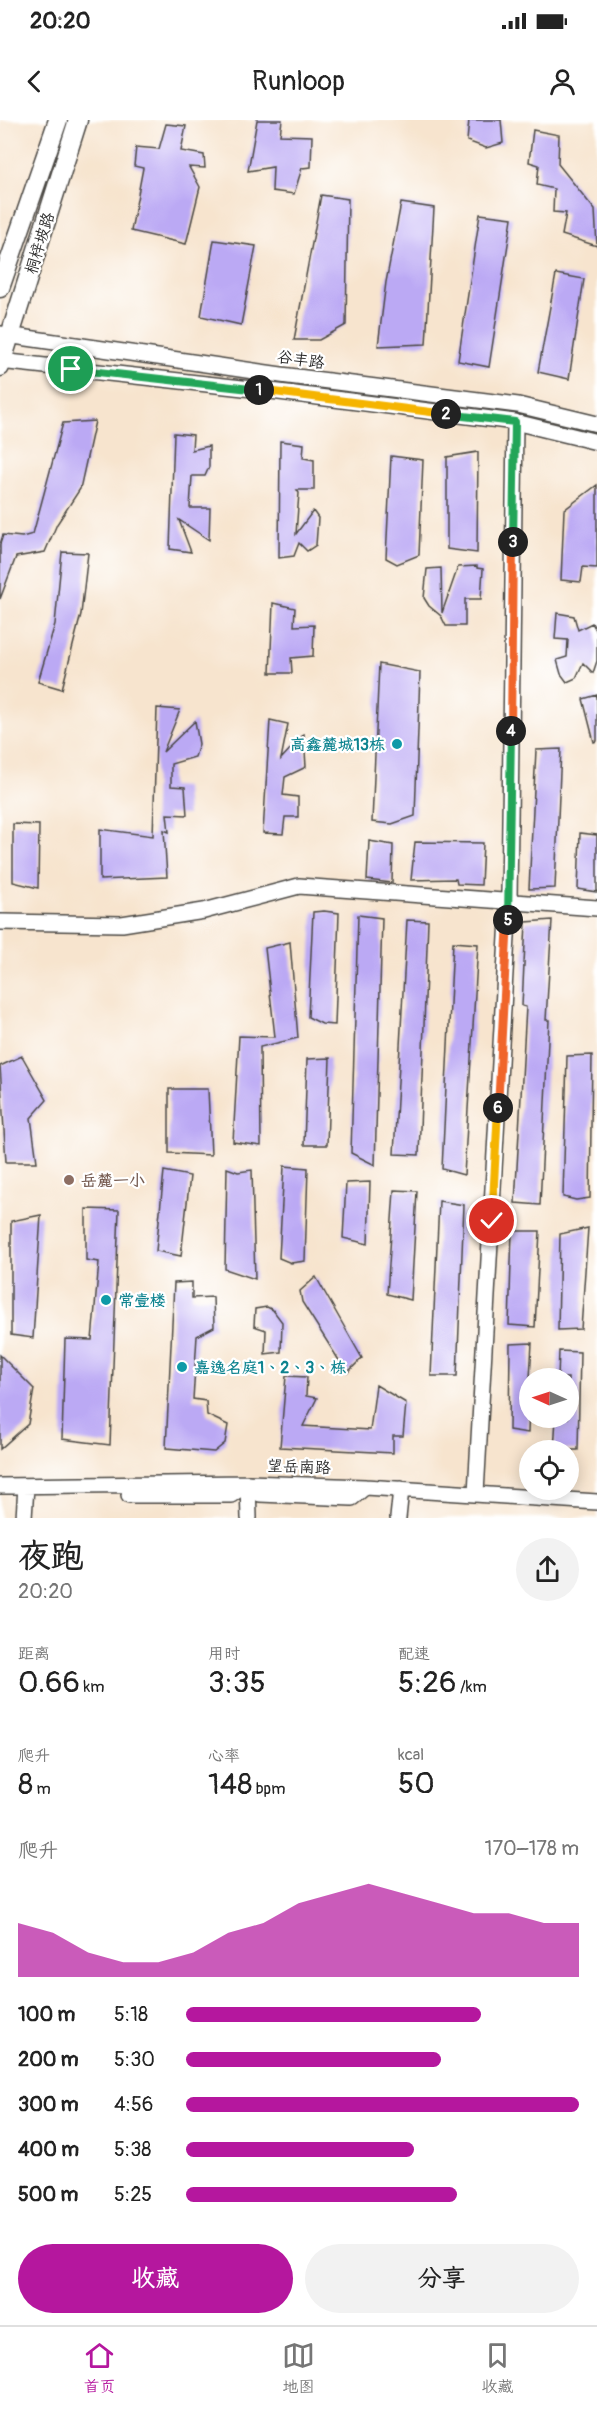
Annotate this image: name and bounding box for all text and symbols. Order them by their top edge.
text: 20:20 [30,7,91,35]
icon: back [18,65,51,98]
text: Runloop [252,65,345,98]
icon: person [546,65,579,98]
street label: 桐梓坡路 [21,210,59,277]
pin [45,343,96,394]
street label: 谷丰路 [276,347,326,373]
icon: arrive [54,352,87,385]
pin: 1 [244,375,274,405]
text: 1 [256,380,262,400]
pin: 2 [431,399,461,429]
text: 2 [442,404,450,424]
pin: 3 [498,527,528,557]
text: 3 [509,532,517,552]
pin: 4 [496,716,526,746]
text: 4 [506,721,516,741]
place label: 高鑫麓城13栋 [290,735,385,755]
marker: 高鑫麓城13栋 [390,737,404,751]
pin: 5 [493,905,523,935]
text: 5 [504,910,512,930]
pin: 6 [483,1093,513,1123]
text: 6 [493,1098,503,1118]
place label: 岳麓一小 [81,1171,145,1191]
marker: 岳麓一小 [62,1173,76,1187]
pin [466,1195,517,1246]
icon: check [475,1204,508,1237]
place label: 常壹楼 [118,1291,166,1311]
marker: 常壹楼 [99,1293,113,1307]
place label: 嘉逸名庭1、2、3、栋 [194,1358,346,1378]
marker: 嘉逸名庭1、2、3、栋 [175,1360,189,1374]
north arrow [519,1368,579,1428]
map controls [519,1368,579,1500]
button: locate [519,1440,579,1500]
street label: 望岳南路 [267,1456,331,1478]
text: 夜跑 [18,1536,84,1577]
button: share [516,1538,579,1601]
text: 20:20 [18,1579,73,1604]
text: 距离 [18,1644,50,1664]
text: 用时 [208,1644,240,1664]
text: 配速 [398,1644,430,1664]
text: 0.66 [18,1664,80,1701]
text: 3:35 [208,1664,266,1701]
text: 5:26 [398,1664,457,1701]
text: km [80,1677,104,1697]
text: /km [457,1677,487,1697]
text: kcal [398,1745,424,1765]
text: 爬升 [18,1746,50,1766]
text: 心率 [208,1746,240,1766]
text: 50 [398,1765,435,1802]
text: 8 [18,1766,33,1803]
text: 148 [208,1766,252,1803]
text: m [33,1779,51,1799]
text: bpm [252,1779,285,1799]
text: 170–178 m [485,1836,579,1861]
text: 爬升 [18,1838,58,1863]
text: 100 m [18,2002,75,2027]
text: 5:18 [114,2002,148,2027]
text: 200 m [18,2047,79,2072]
text: 5:30 [114,2047,155,2072]
text: 300 m [18,2092,79,2117]
text: 4:56 [114,2092,153,2117]
text: 400 m [18,2137,79,2162]
text: 5:38 [114,2137,151,2162]
text: 500 m [18,2182,78,2207]
text: 5:25 [114,2182,152,2207]
button: 收藏 [18,2244,293,2313]
button: 分享 [305,2244,579,2313]
tab: 首页 [83,2339,116,2397]
tab: 地图 [282,2339,315,2397]
tab: 收藏 [481,2339,514,2397]

